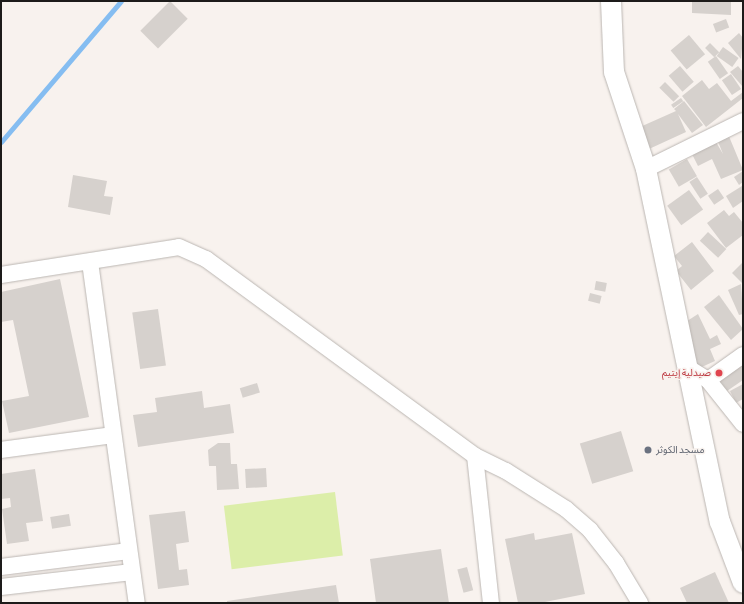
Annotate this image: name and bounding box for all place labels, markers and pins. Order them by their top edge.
place label: صيدلية إيتيم [662,367,711,379]
marker: صيدلية إيتيم [714,368,724,378]
place label: مسجد الكوثر [656,444,705,456]
marker: مسجد الكوثر [643,445,653,455]

